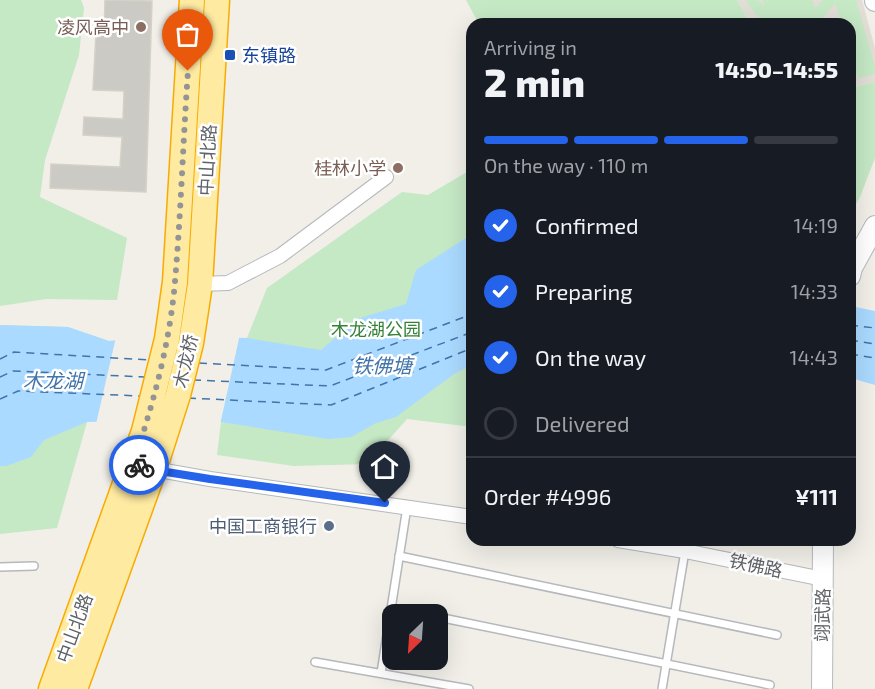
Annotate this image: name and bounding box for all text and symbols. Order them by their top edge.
pin [162,9,213,71]
place label: 凌风高中 [57,16,129,38]
icon: bag [171,18,204,51]
marker: 凌风高中 [134,20,148,34]
text: Arriving in [484,35,577,59]
place label: 东镇路 [242,44,296,66]
marker: 东镇路 [223,48,237,62]
text: 14:50–14:55 [715,56,838,82]
text: 2 min [484,58,585,105]
street label: 中山北路 [194,123,220,197]
text: On the way · 110 m [484,153,648,177]
place label: 桂林小学 [314,157,386,179]
marker: 桂林小学 [391,161,405,175]
icon: check [484,209,517,242]
text: Confirmed [535,212,639,238]
text: 14:19 [794,213,838,237]
icon: check [484,275,517,308]
text: Preparing [535,278,633,304]
text: 14:33 [791,279,838,303]
park label: 木龙湖公园 [331,318,421,340]
street label: 木龙桥 [168,332,202,390]
icon: check [484,341,517,374]
text: On the way [535,344,646,370]
text: 14:43 [790,345,838,369]
water label: 铁佛塘 [352,353,415,377]
water label: 木龙湖 [23,368,86,392]
text: Delivered [535,410,630,436]
courier [109,435,169,495]
pin [359,441,410,503]
icon: bike [123,449,156,482]
icon: home [368,450,401,483]
text: Order #4996 [484,483,611,509]
text: ¥111 [795,483,838,509]
place label: 中国工商银行 [209,515,317,537]
marker: 中国工商银行 [322,519,336,533]
street label: 铁佛路 [727,549,785,581]
street label: 翊武路 [811,588,833,642]
street label: 中山北路 [51,590,97,666]
north arrow [382,604,448,670]
map controls [382,604,448,670]

